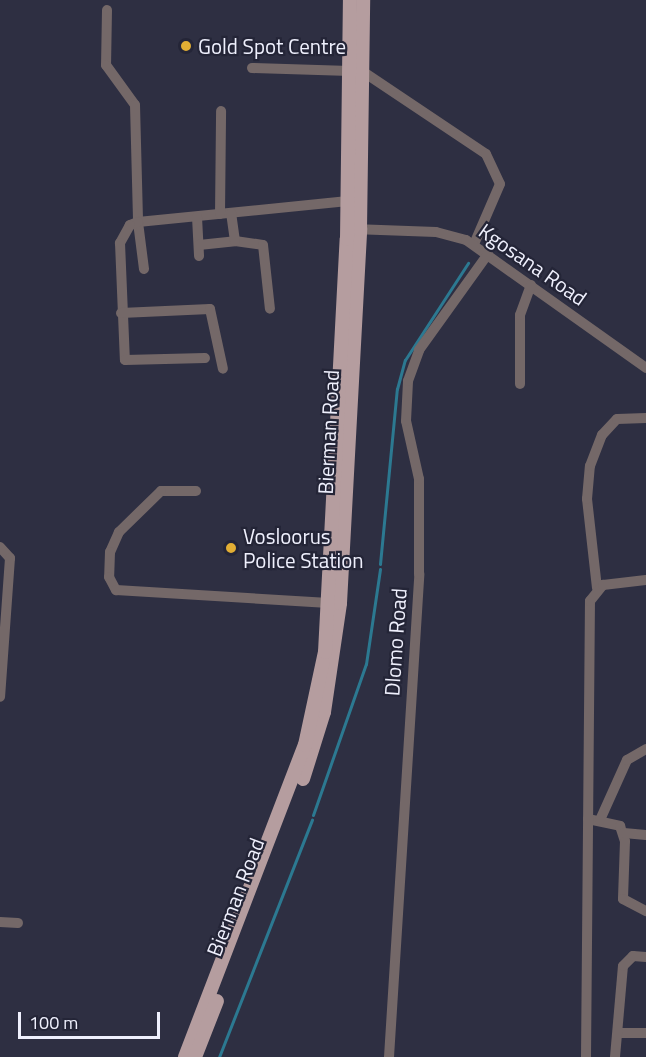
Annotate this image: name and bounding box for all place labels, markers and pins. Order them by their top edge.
place label: Gold Spot Centre [198,33,346,59]
marker: Gold Spot Centre [179,39,193,53]
place label: Vosloorus Police Station [243,523,364,573]
marker: Vosloorus Police Station [224,541,238,555]

